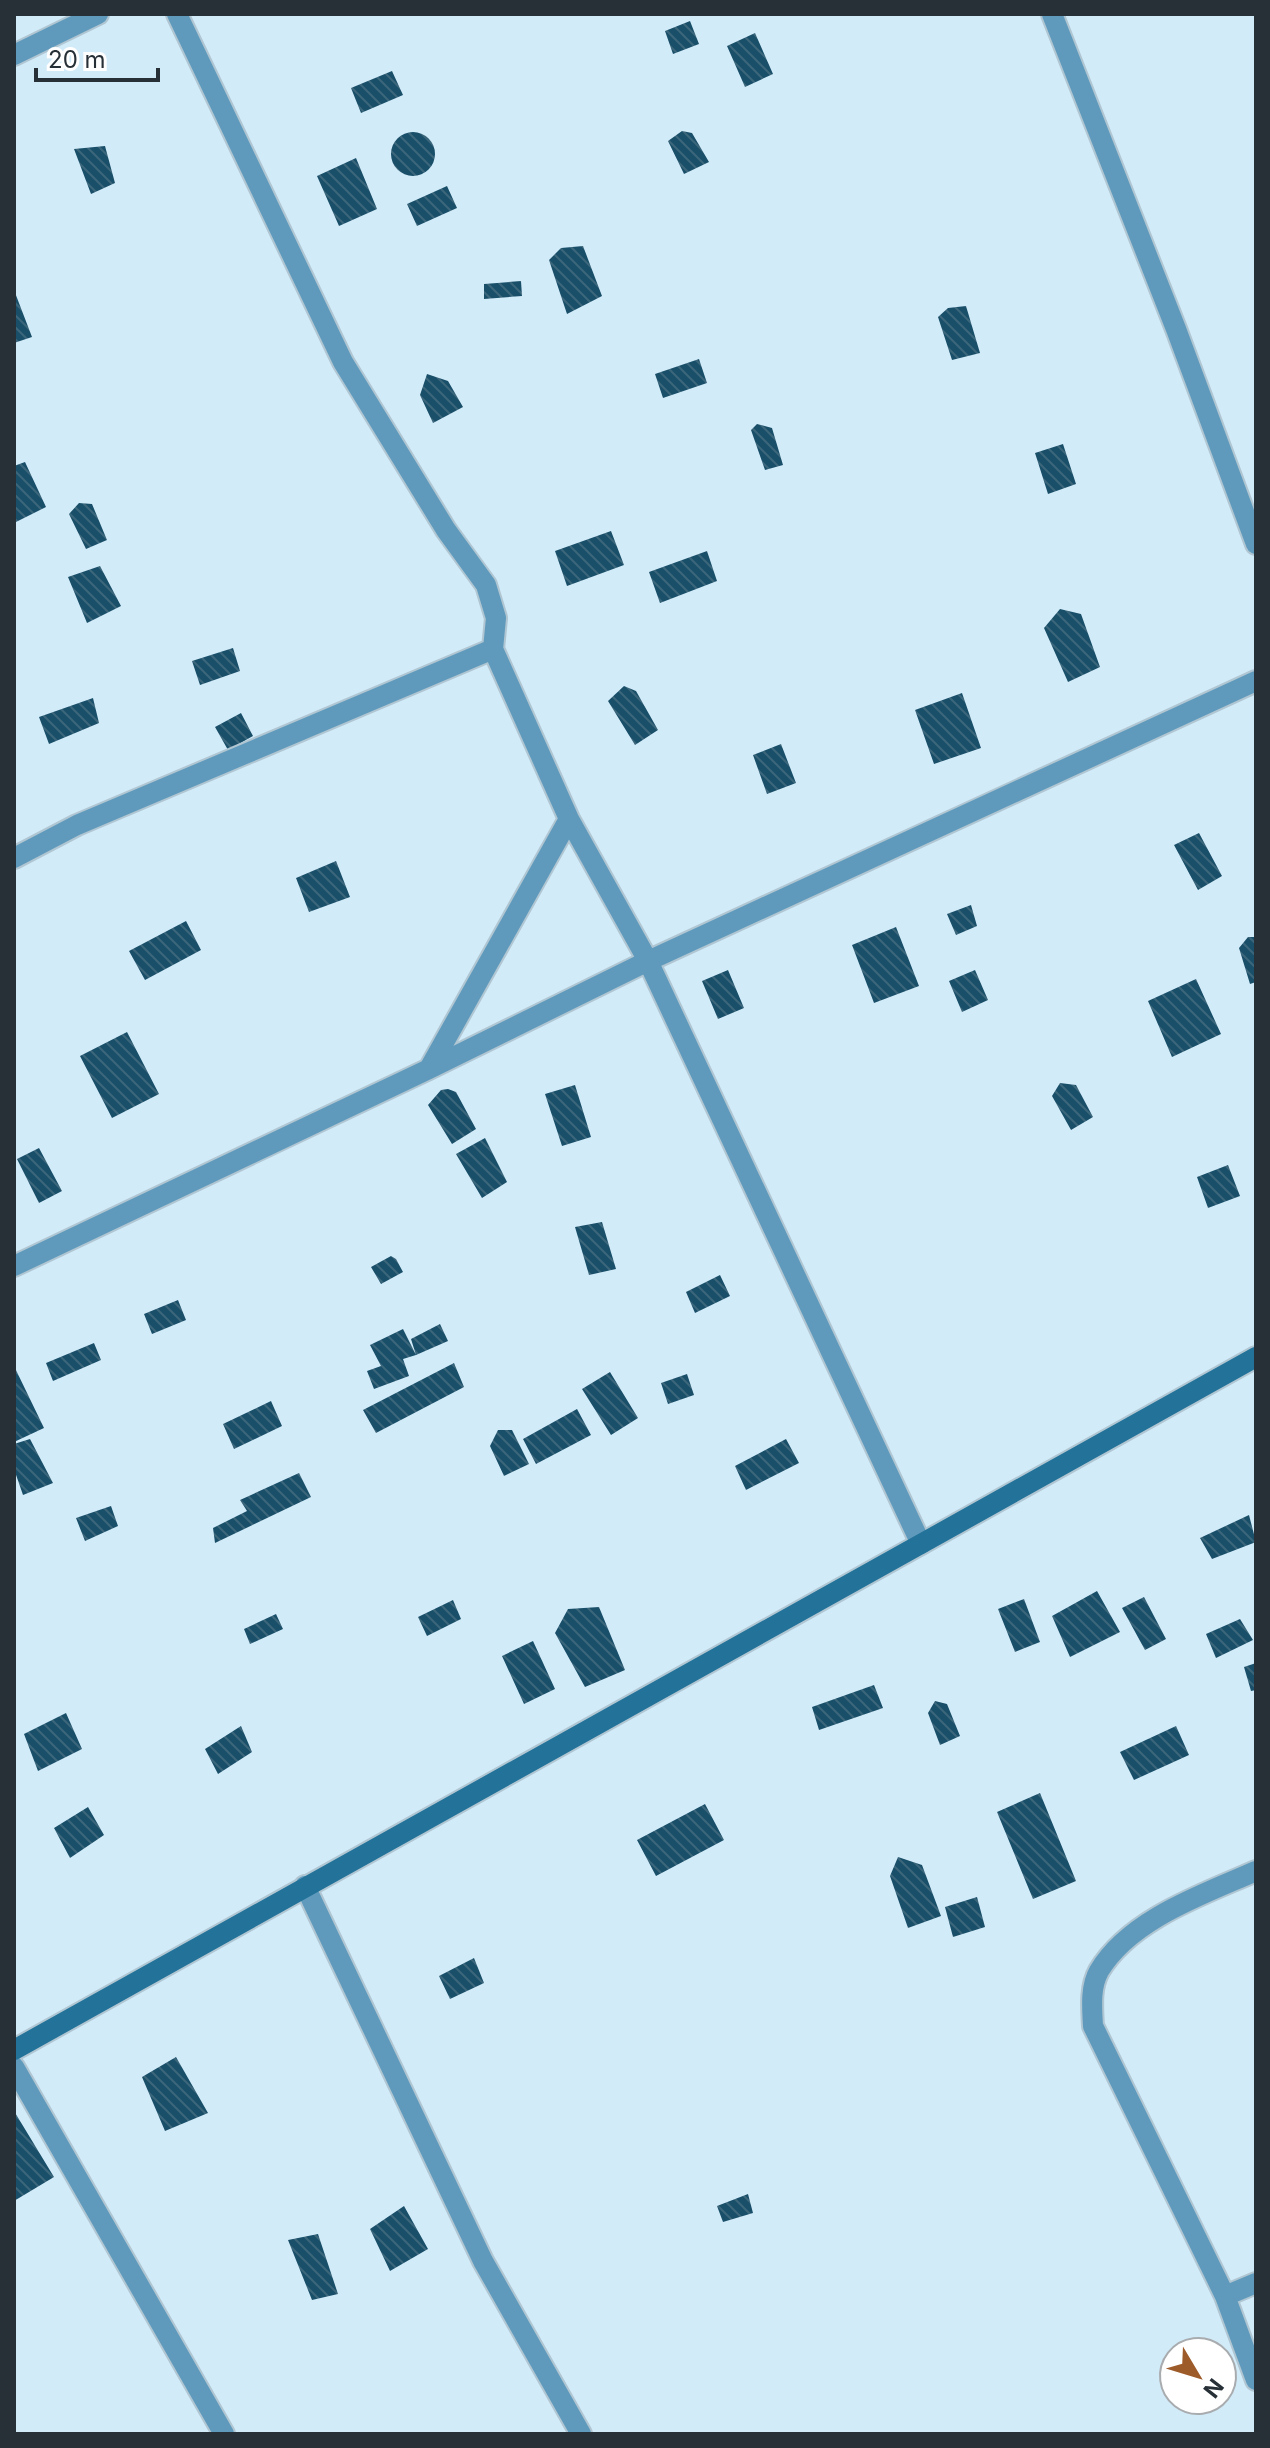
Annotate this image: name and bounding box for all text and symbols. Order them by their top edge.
scale bar [36,32,158,82]
text: 20 m [48,45,106,74]
north arrow [1158,2336,1238,2416]
text: N [1198,2374,1229,2403]

